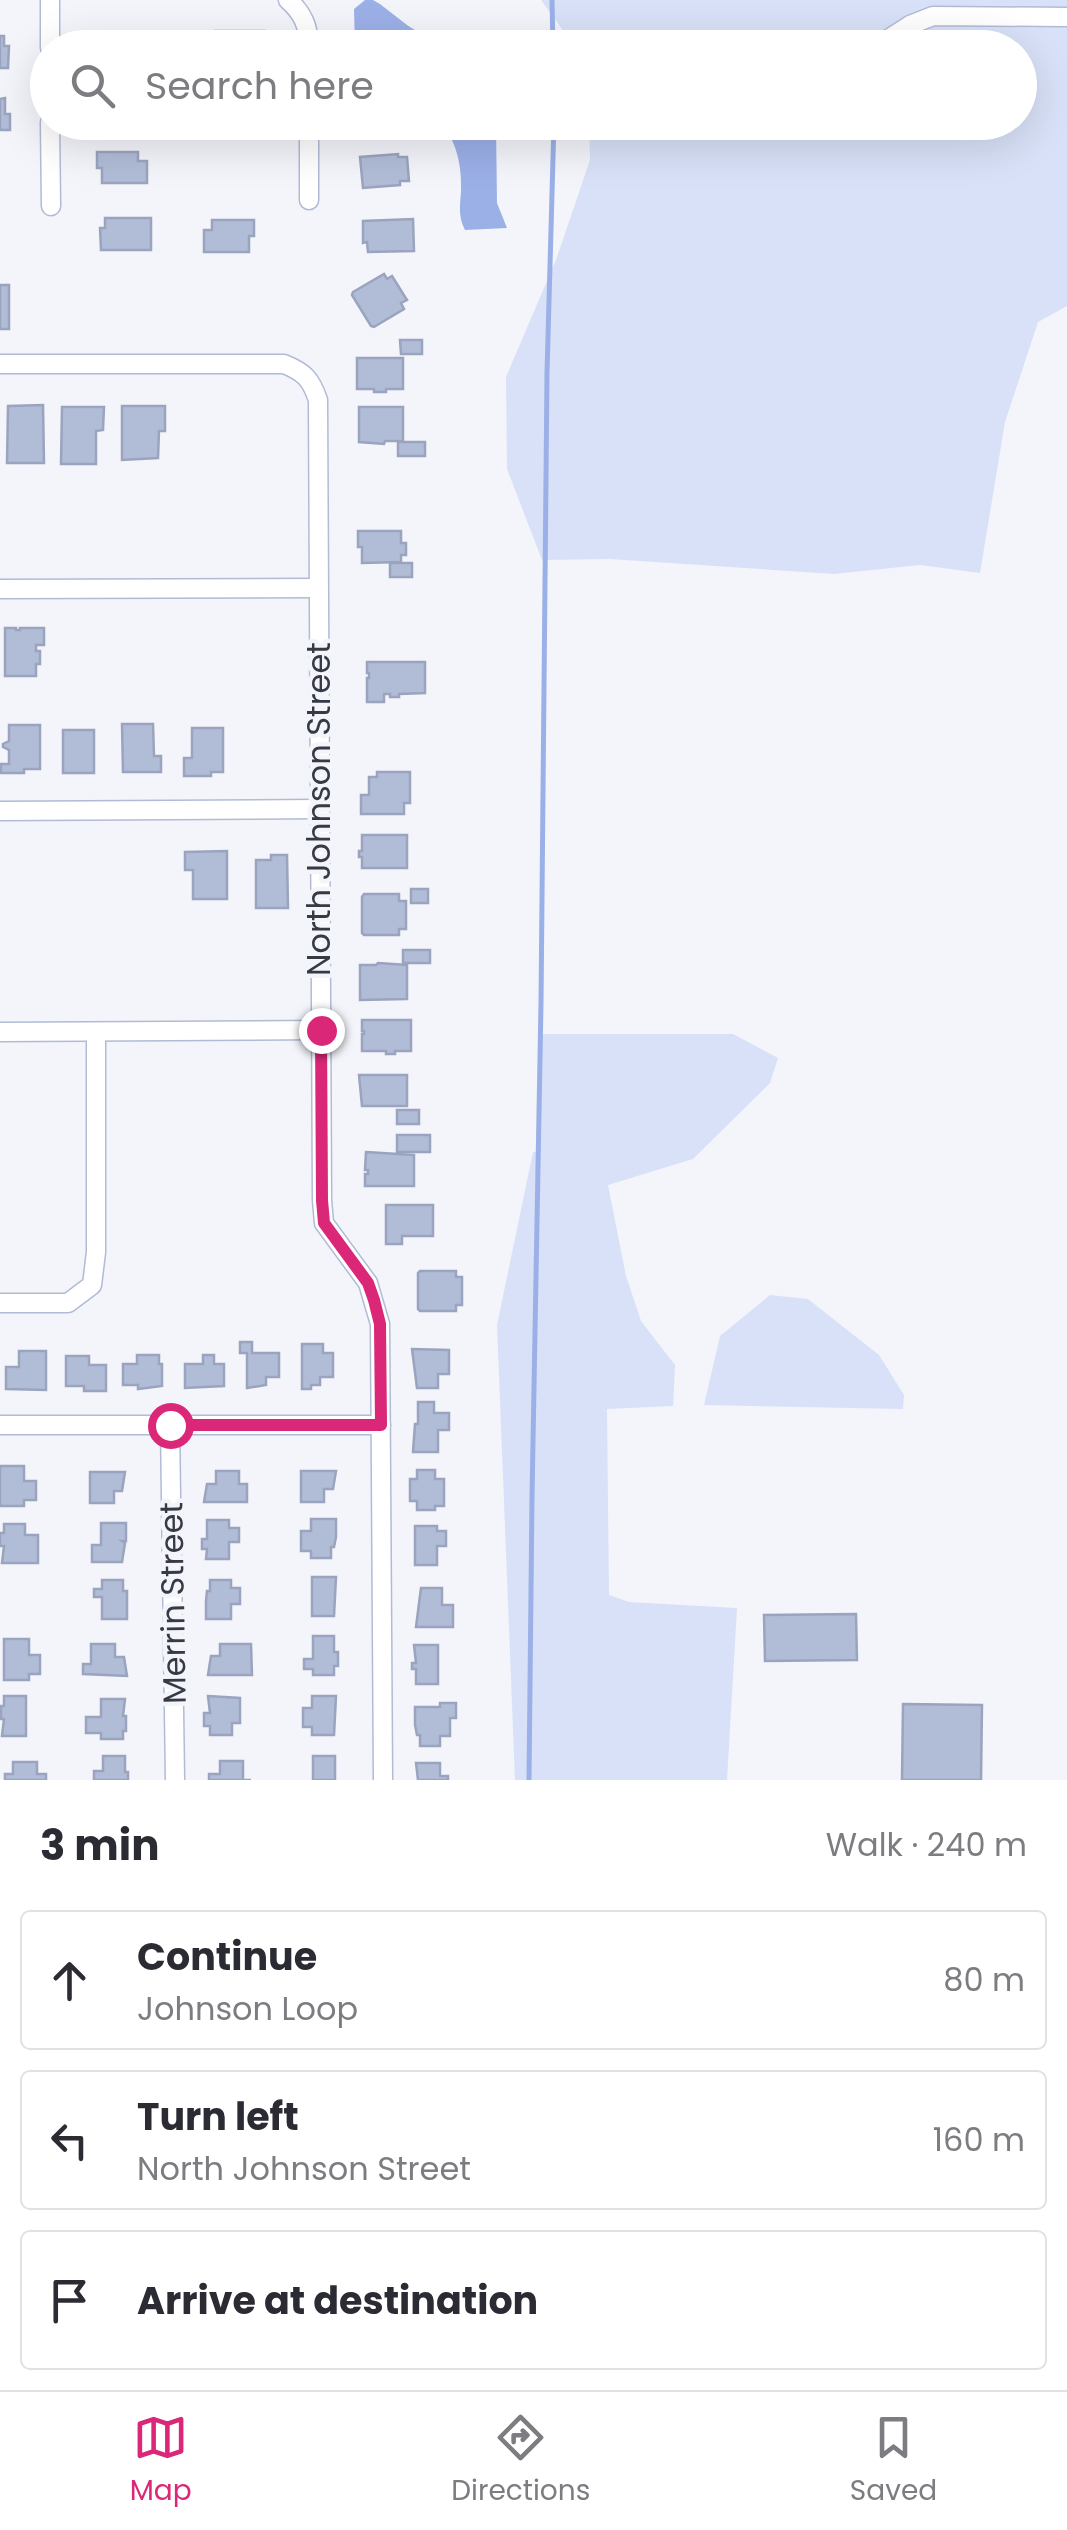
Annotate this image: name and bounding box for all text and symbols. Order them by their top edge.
search box [30,30,1037,140]
icon: search [65,58,120,113]
text: Search here [145,59,374,112]
street label: North Johnson Street [296,642,341,976]
route end [299,1008,345,1054]
route start [148,1403,194,1449]
street label: Merrin Street [148,1502,197,1704]
text: 3 min [40,1816,160,1875]
text: Walk · 240 m [826,1822,1027,1867]
text: Continue [137,1930,317,1983]
icon: ahead [42,1953,97,2008]
text: 80 m [943,1957,1025,2002]
text: Johnson Loop [137,1986,358,2031]
text: Turn left [137,2090,299,2143]
icon: left [42,2113,97,2168]
text: 160 m [933,2117,1025,2162]
text: North Johnson Street [137,2146,471,2191]
icon: arrive [42,2273,97,2328]
text: Arrive at destination [137,2274,538,2327]
tab: Map [130,2410,192,2512]
tab: Directions [451,2410,590,2512]
tab: Saved [850,2410,937,2512]

